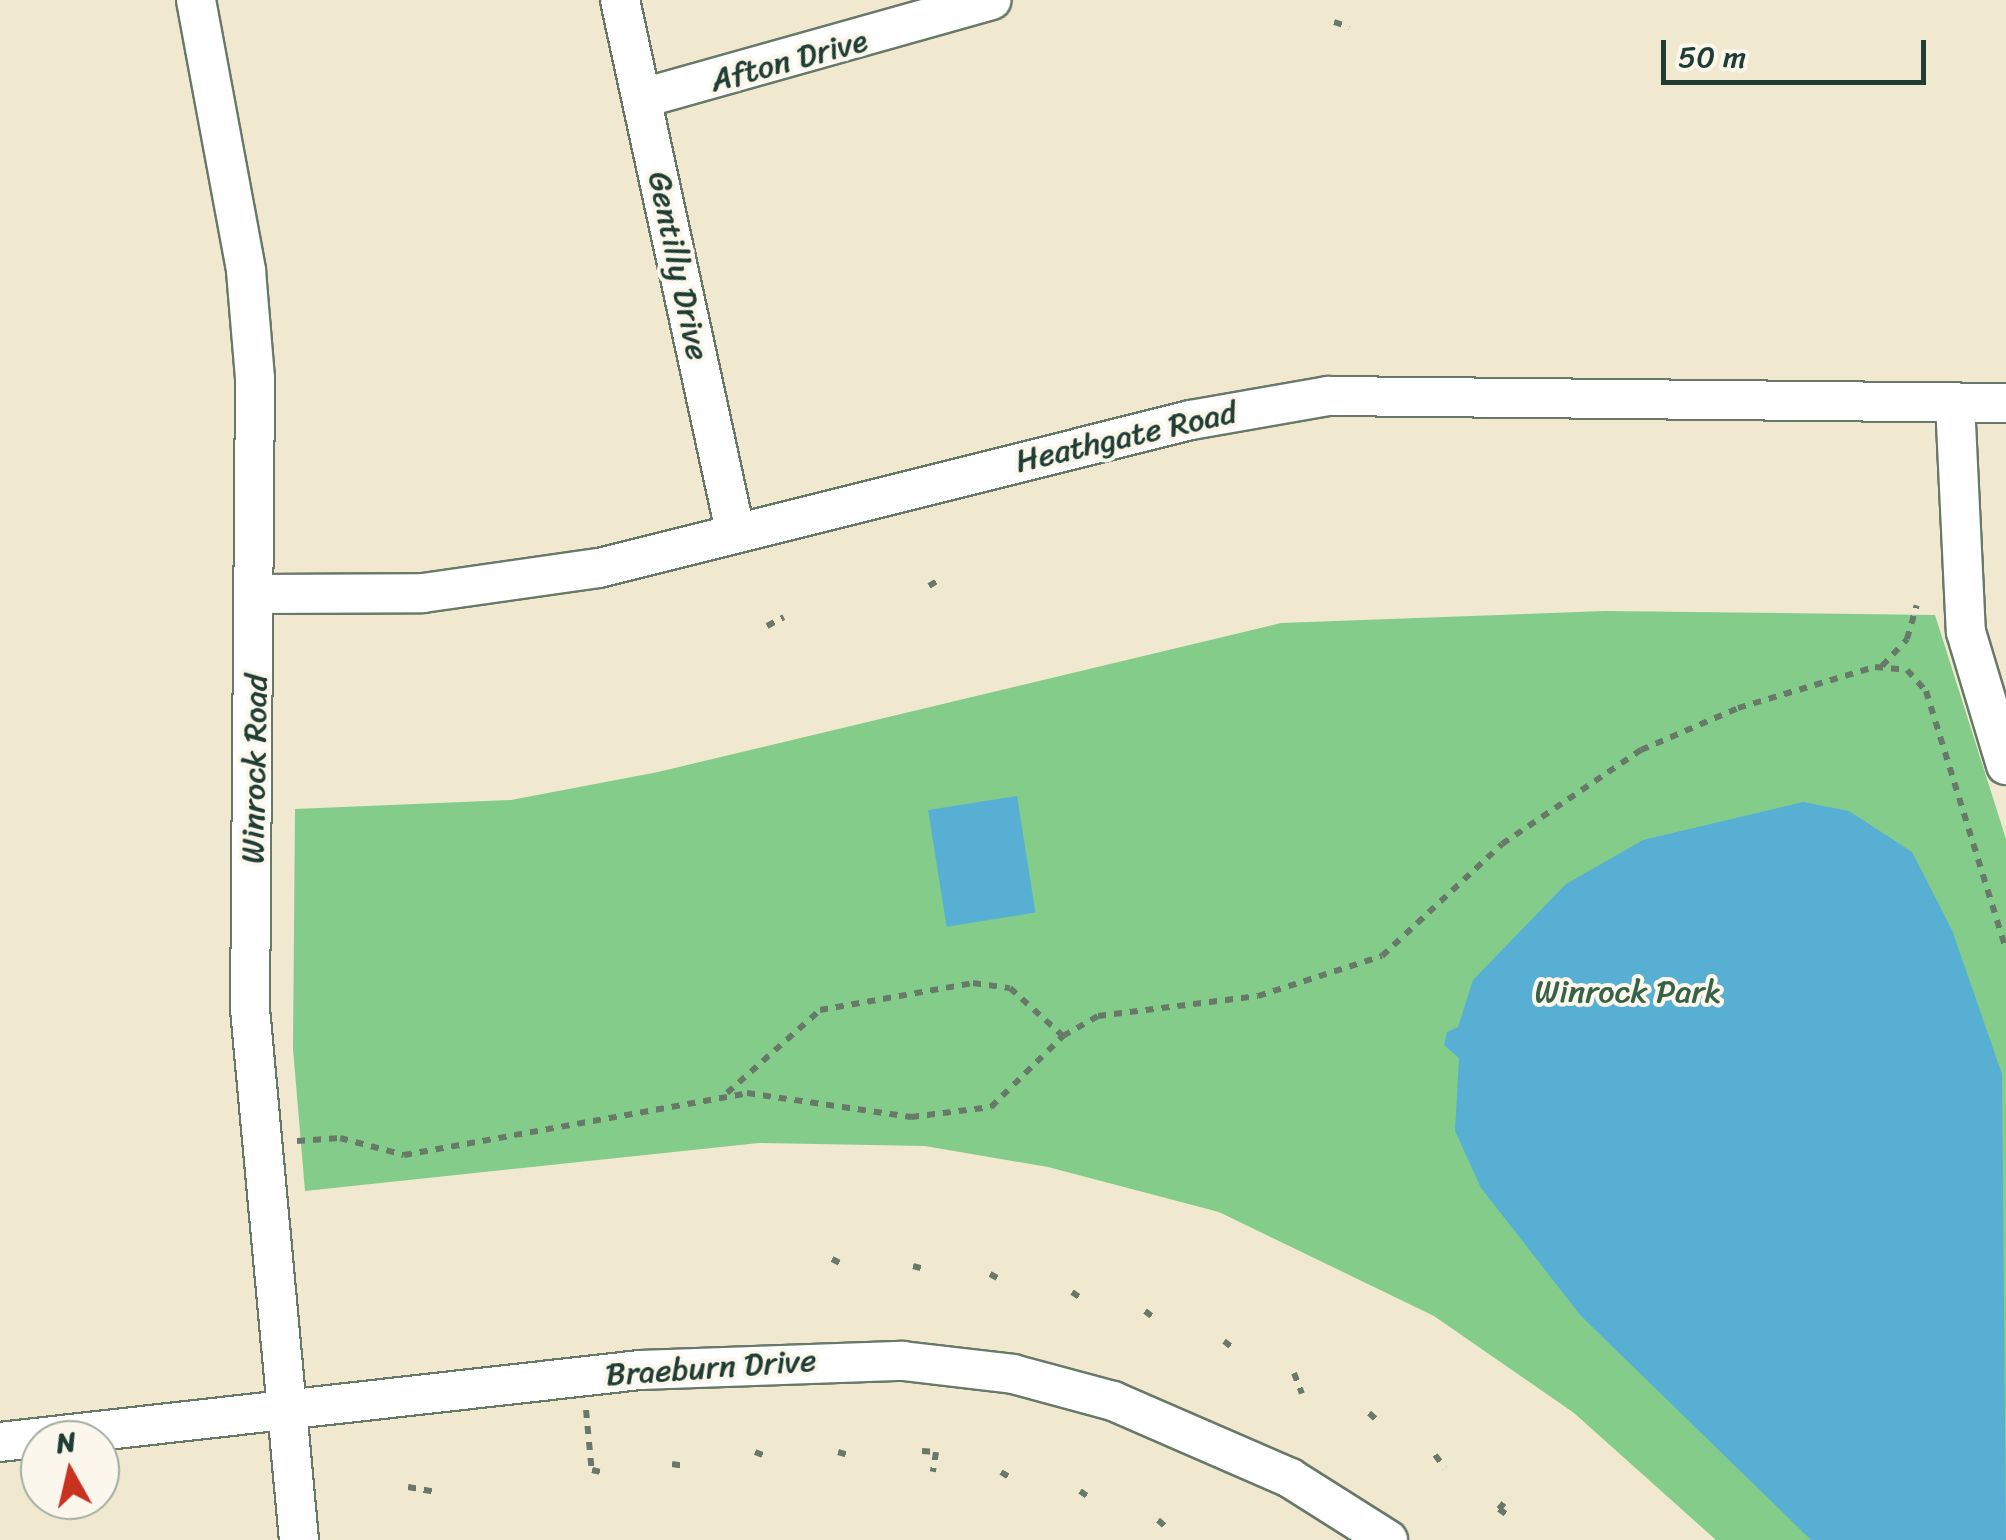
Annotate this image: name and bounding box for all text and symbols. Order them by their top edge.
scale bar [1666,20,1931,82]
street label: Afton Drive [706,21,872,101]
text: 50 m [1678,30,1746,84]
street label: Gentilly Drive [639,168,717,364]
street label: Heathgate Road [1012,393,1240,481]
street label: Winrock Road [234,674,276,864]
park label: Winrock Park [1534,973,1722,1011]
street label: Braeburn Drive [604,1341,818,1395]
text: N [53,1416,79,1467]
north arrow [20,1420,120,1520]

